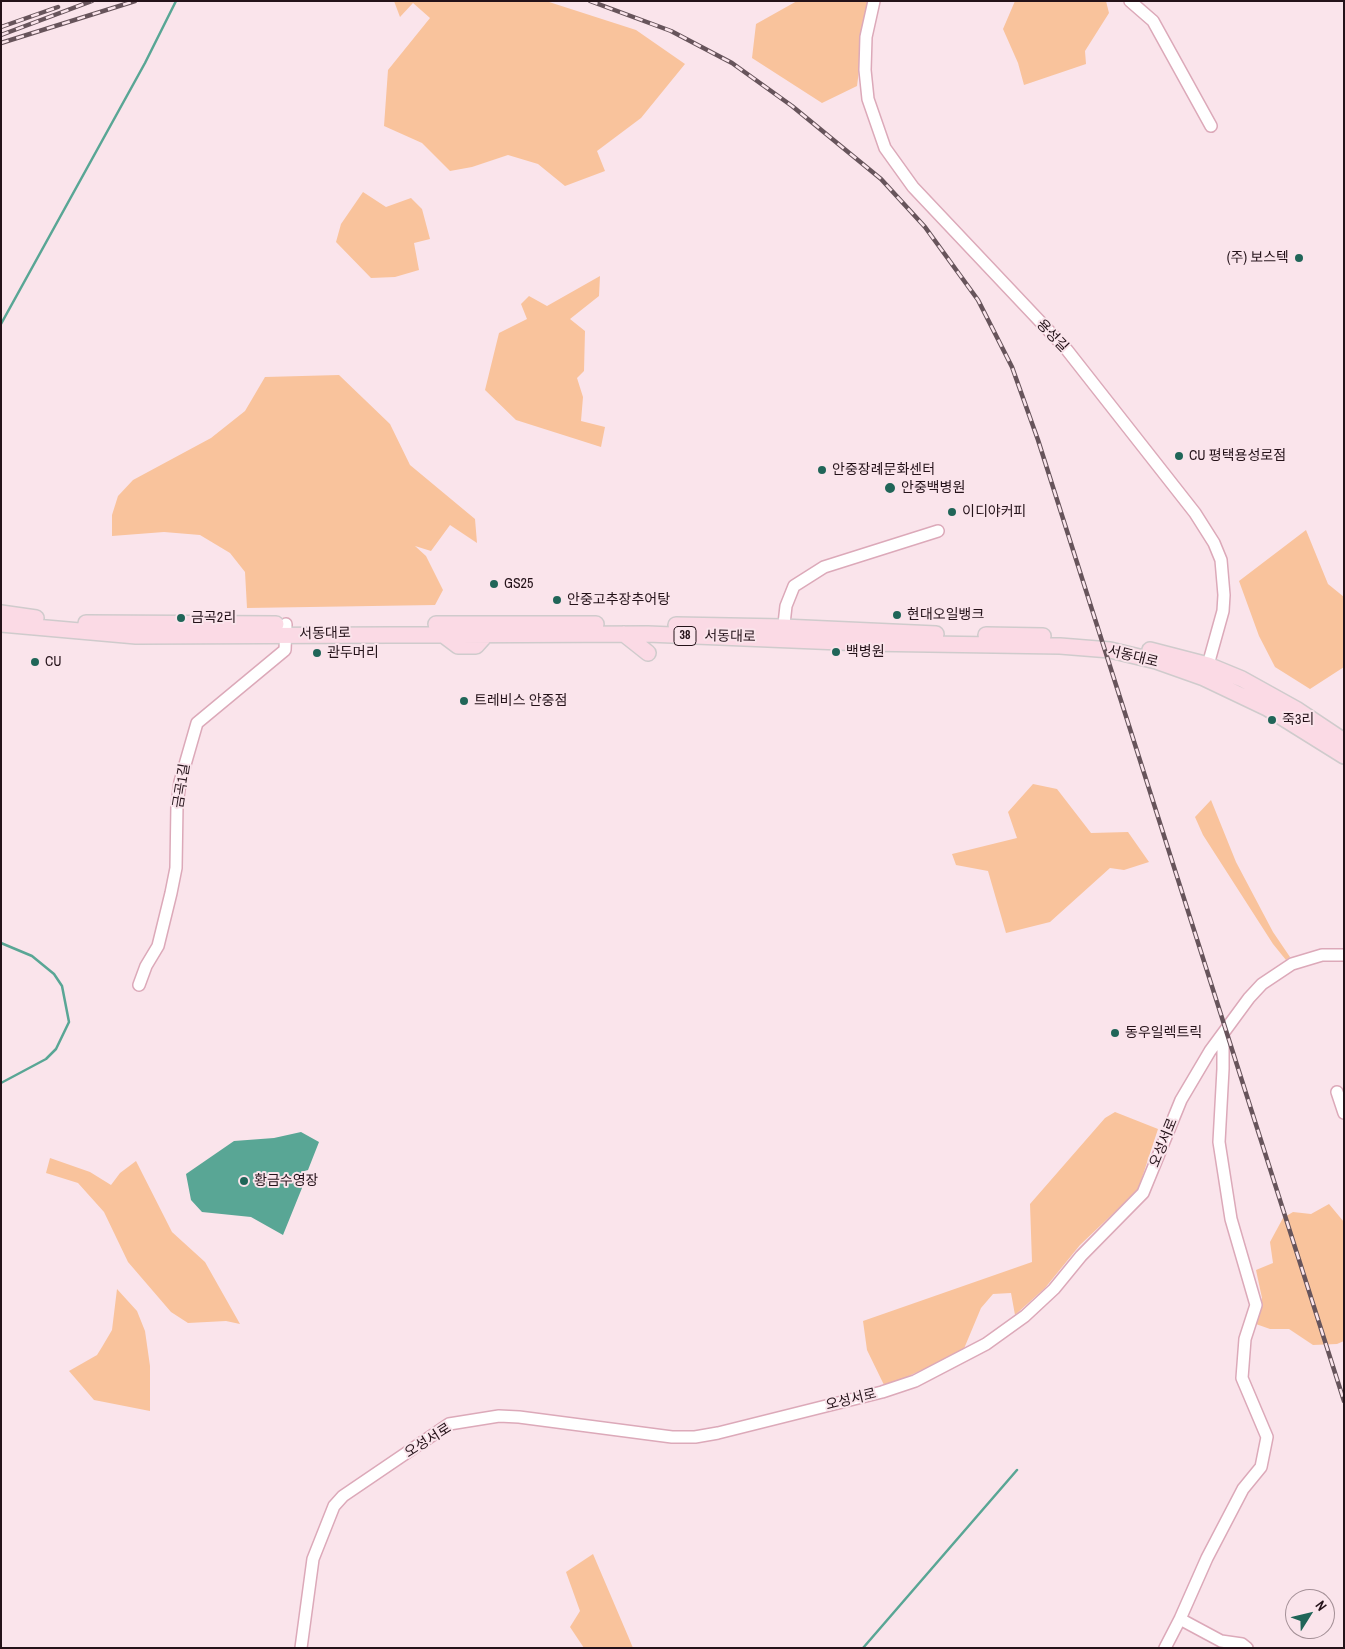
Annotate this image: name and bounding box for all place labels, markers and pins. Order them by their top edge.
place label: (주) 보스텍 [1227,250,1289,266]
marker: (주) 보스텍 [1293,252,1305,264]
place label: CU 평택용성로점 [1189,448,1286,464]
marker: CU 평택용성로점 [1173,450,1185,462]
place label: 안중장례문화센터 [832,462,935,478]
marker: 안중장례문화센터 [816,464,828,476]
place label: 안중백병원 [901,480,965,496]
marker: 안중백병원 [883,481,897,495]
place label: 이디야커피 [962,504,1026,520]
marker: 이디야커피 [946,506,958,518]
place label: GS25 [504,576,533,592]
marker: GS25 [488,578,500,590]
place label: 안중고추장추어탕 [567,592,670,608]
marker: 안중고추장추어탕 [551,594,563,606]
place label: 현대오일뱅크 [907,607,984,623]
marker: 현대오일뱅크 [891,609,903,621]
place label: 금곡2리 [191,610,236,626]
marker: 금곡2리 [175,612,187,624]
place label: 백병원 [846,644,885,660]
place label: 관두머리 [327,645,379,661]
marker: 백병원 [830,646,842,658]
marker: 관두머리 [311,647,323,659]
place label: CU [45,654,62,670]
marker: CU [29,656,41,668]
place label: 트레비스 안중점 [474,693,567,709]
marker: 트레비스 안중점 [458,695,470,707]
place label: 죽3리 [1282,712,1314,728]
marker: 죽3리 [1266,714,1278,726]
place label: 동우일렉트릭 [1125,1025,1202,1041]
marker: 동우일렉트릭 [1109,1027,1121,1039]
place label: 황금수영장 [254,1173,318,1189]
marker: 황금수영장 [238,1175,250,1187]

